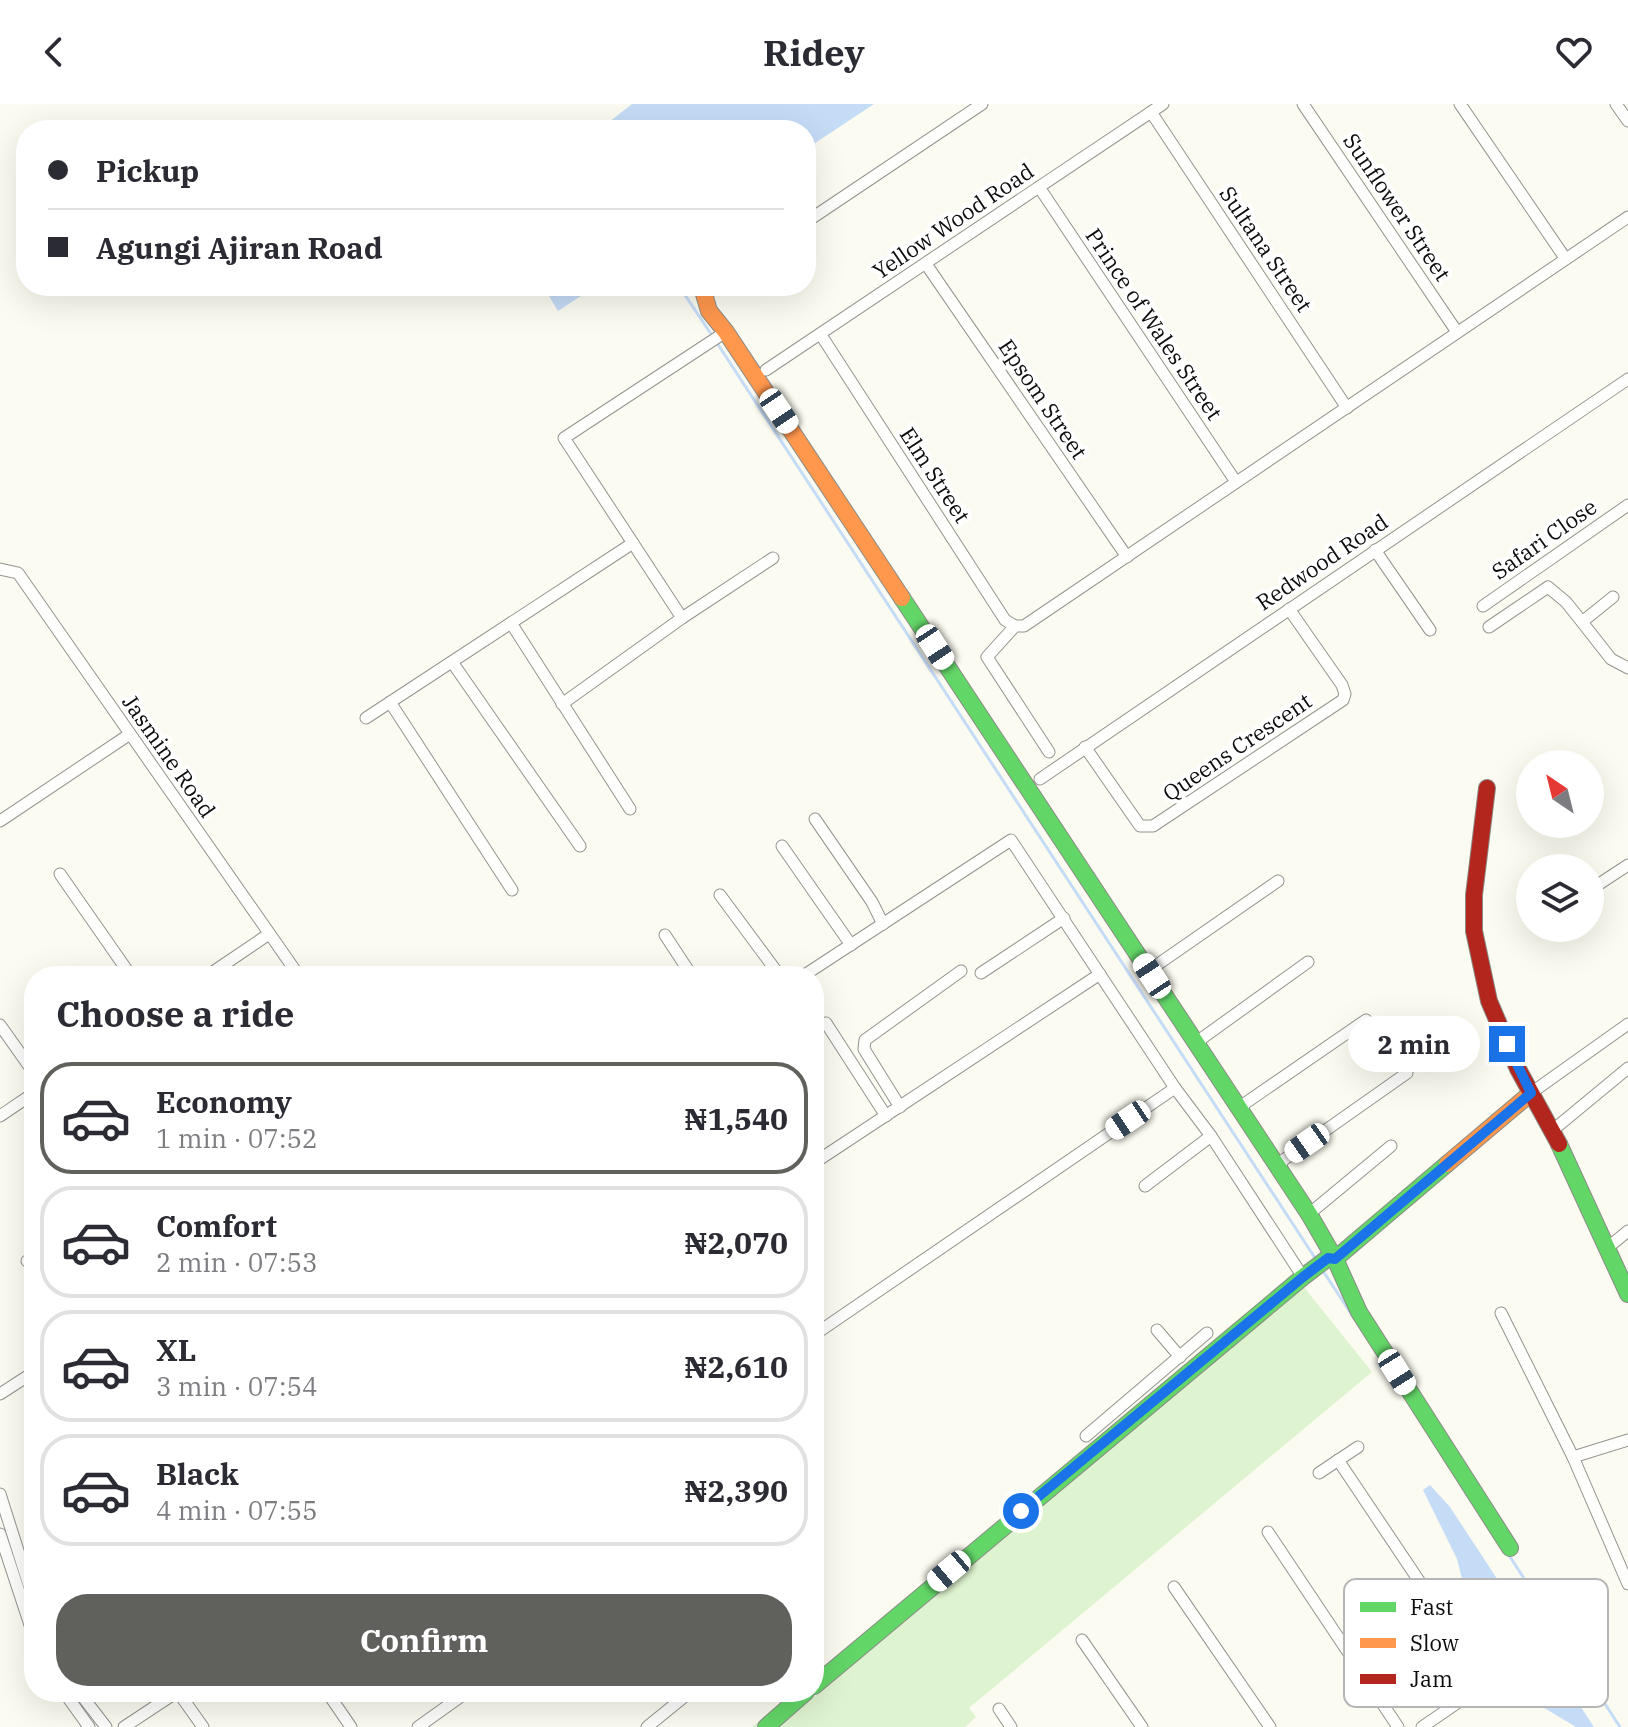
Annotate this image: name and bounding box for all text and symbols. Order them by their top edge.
text: Ridey [763,29,865,76]
icon: back [32,30,76,74]
icon: heart [1552,30,1596,74]
street label: Sunflower Street [1337,127,1458,286]
text: Pickup [96,151,199,190]
street label: Yellow Wood Road [867,156,1039,285]
street label: Sultana Street [1214,180,1319,318]
street label: Prince of Wales Street [1079,222,1230,425]
text: Agungi Ajiran Road [96,228,383,267]
street label: Epsom Street [993,333,1094,464]
car [756,384,802,438]
street label: Elm Street [894,421,977,528]
street label: Safari Close [1485,492,1602,585]
street label: Redwood Road [1250,507,1393,616]
car [912,620,958,674]
street label: Queens Crescent [1157,686,1317,807]
street label: Jasmine Road [116,688,223,823]
north arrow [1516,750,1604,838]
map controls [1516,750,1604,942]
button: layers [1516,854,1604,942]
car [1129,949,1175,1003]
text: Choose a ride [56,990,295,1037]
callout: 2 min [1347,1016,1479,1072]
route end [1489,1026,1525,1062]
text: 2 min [1378,1027,1450,1061]
icon: car [60,1082,132,1154]
text: Economy [156,1082,292,1121]
car [1101,1097,1155,1143]
text: ₦1,540 [684,1099,788,1138]
car [1280,1119,1334,1167]
text: 1 min · 07:52 [156,1121,318,1155]
icon: car [60,1206,132,1278]
text: Comfort [156,1206,277,1245]
text: ₦2,070 [684,1223,788,1262]
text: 2 min · 07:53 [156,1245,318,1279]
icon: car [60,1330,132,1402]
text: XL [156,1330,196,1369]
car [1374,1345,1420,1399]
text: ₦2,610 [684,1347,788,1386]
text: 3 min · 07:54 [156,1369,318,1403]
icon: car [60,1454,132,1526]
text: Black [156,1454,239,1493]
text: ₦2,390 [684,1471,788,1510]
text: 4 min · 07:55 [156,1493,318,1527]
route start [1003,1493,1039,1529]
car [923,1546,975,1596]
legend [1344,1579,1608,1707]
text: Fast [1410,1592,1453,1621]
button: Confirm [56,1594,792,1686]
text: Slow [1410,1628,1459,1657]
text: Jam [1410,1664,1453,1693]

